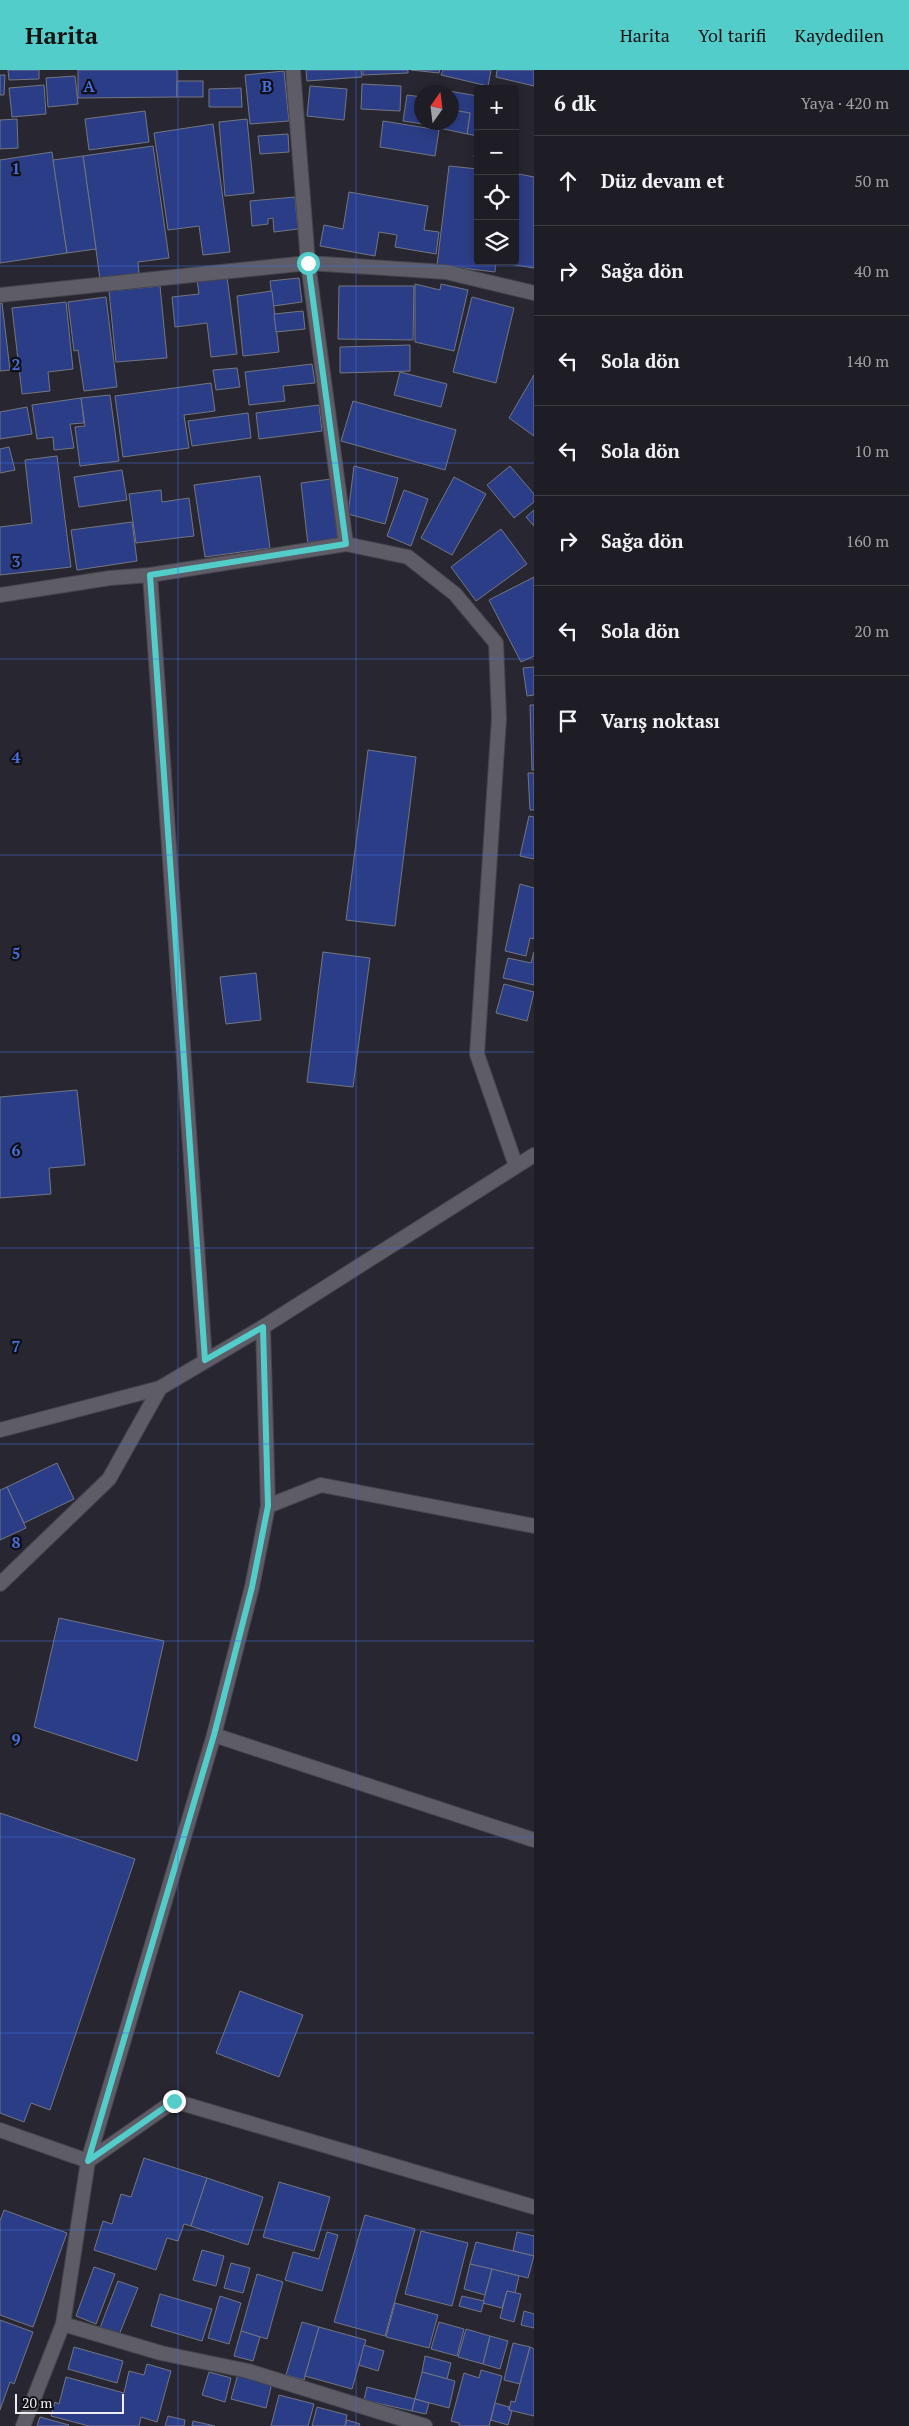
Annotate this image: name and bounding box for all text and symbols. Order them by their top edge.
text: Harita [25,19,98,51]
text: Harita [620,23,670,47]
text: Yol tarifi [698,23,767,47]
text: Kaydedilen [795,23,884,47]
text: A [83,75,95,97]
text: B [262,75,272,97]
north arrow [414,85,459,130]
map controls [474,85,519,265]
button: + [474,85,519,130]
text: 6 dk [554,89,596,117]
text: Yaya · 420 m [801,92,889,114]
button: − [474,130,519,175]
text: 1 [11,157,21,179]
icon: ahead [554,167,582,195]
text: Düz devam et [601,168,724,193]
text: 50 m [854,170,889,192]
button: locate [474,175,519,220]
button: layers [474,220,519,265]
route start [297,252,320,275]
icon: right [554,257,582,285]
text: Sağa dön [601,258,684,283]
text: 40 m [854,260,889,282]
icon: left [554,347,582,375]
text: Sola dön [601,348,680,373]
text: 140 m [846,350,889,372]
text: 2 [11,353,21,375]
icon: left [554,437,582,465]
text: Sola dön [601,438,680,463]
text: 10 m [854,440,889,462]
icon: right [554,527,582,555]
text: Sağa dön [601,528,684,553]
text: 160 m [846,530,889,552]
text: 3 [11,550,21,572]
icon: left [554,617,582,645]
text: Sola dön [601,618,680,643]
text: 20 m [854,620,889,642]
icon: arrive [554,707,582,735]
text: Varış noktası [601,708,720,733]
text: 4 [11,746,21,768]
text: 5 [11,942,21,964]
text: 6 [11,1139,21,1161]
text: 7 [11,1335,21,1357]
text: 8 [11,1531,21,1553]
text: 9 [11,1728,21,1750]
route end [163,2090,186,2113]
scale bar [15,2391,124,2414]
text: 20 m [22,2393,52,2412]

